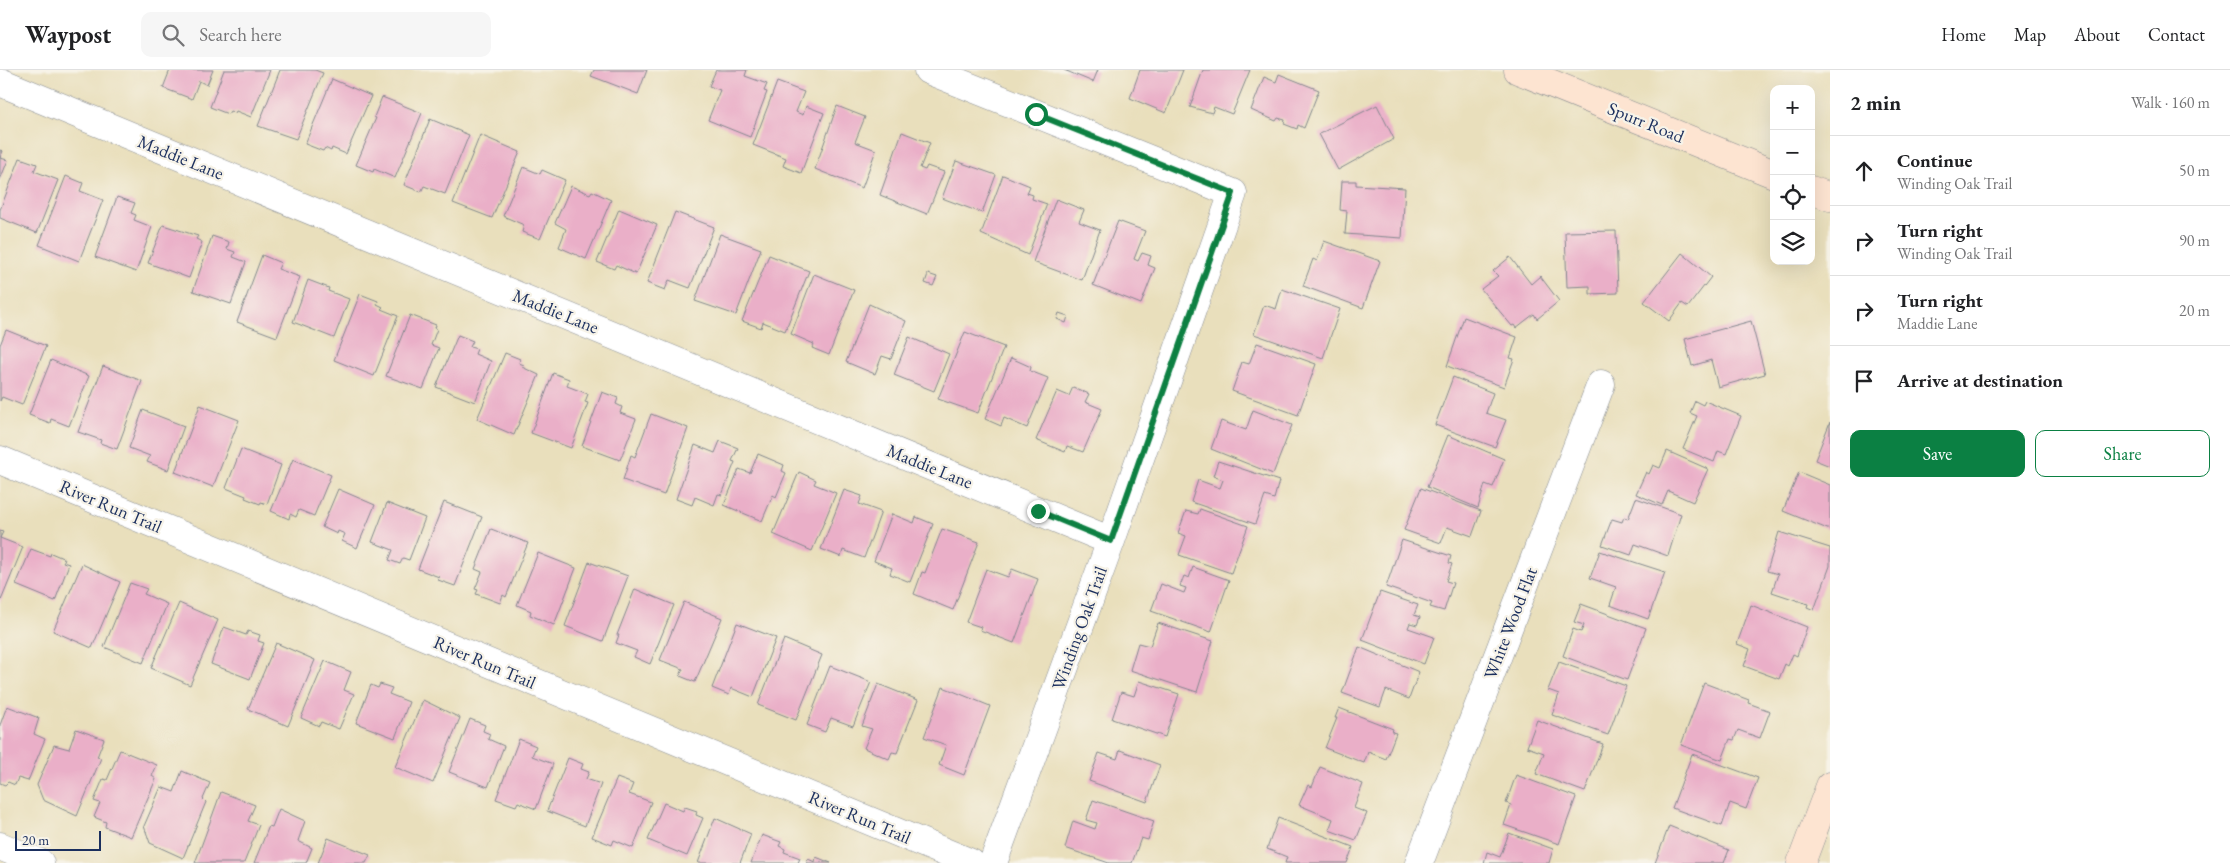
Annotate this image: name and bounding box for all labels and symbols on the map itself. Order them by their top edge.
street label: Spurr Road [1604,96,1688,148]
route start [1025,103,1048,126]
street label: Maddie Lane [135,129,227,185]
street label: Maddie Lane [510,283,602,339]
street label: Maddie Lane [884,438,976,494]
street label: River Run Trail [56,474,166,538]
route end [1027,500,1050,523]
street label: Winding Oak Trail [1046,563,1112,693]
street label: White Wood Flat [1478,563,1542,682]
street label: River Run Trail [430,630,540,694]
street label: River Run Trail [805,785,915,849]
scale bar [15,828,101,851]

